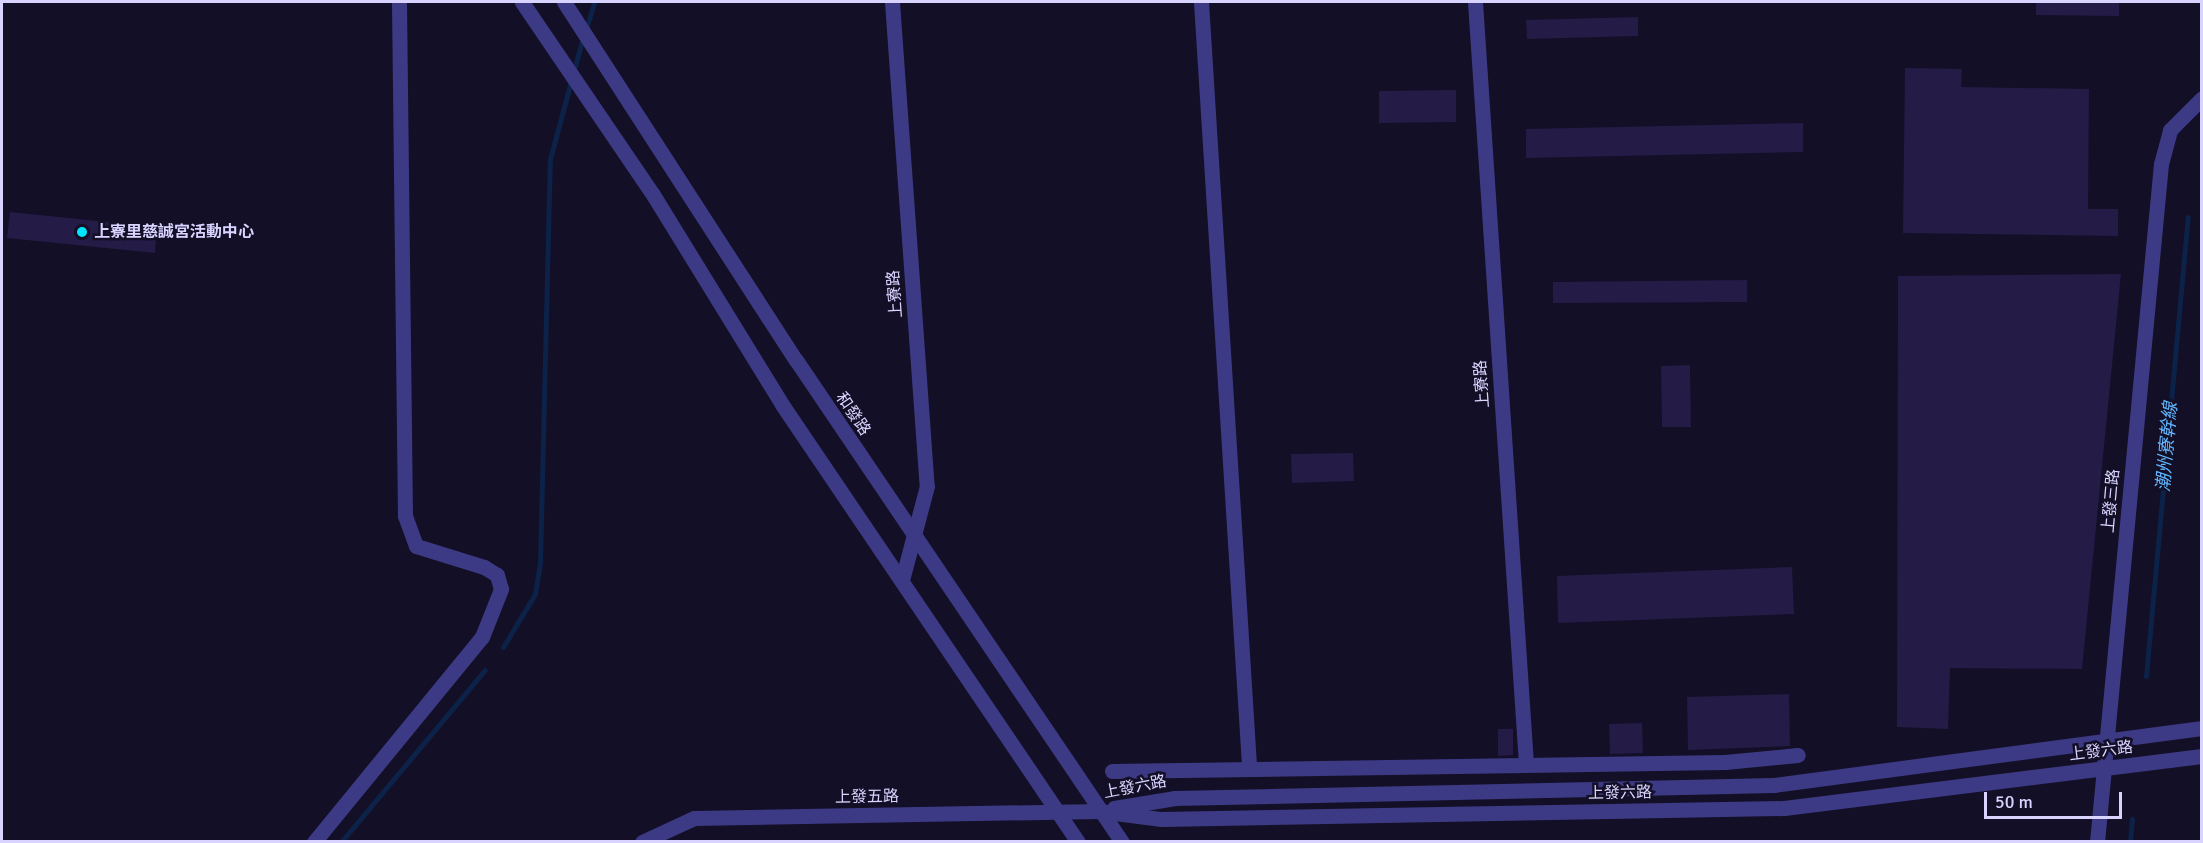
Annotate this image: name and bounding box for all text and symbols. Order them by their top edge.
place label: 上寮里慈誠宮活動中心 [94,222,254,242]
marker: 上寮里慈誠宮活動中心 [75,225,89,239]
street label: 上寮路 [884,269,906,319]
street label: 上寮路 [1471,359,1493,409]
street label: 和發路 [832,389,874,439]
water label: 潮州寮幹線 [2152,401,2182,493]
street label: 上發三路 [2099,468,2123,534]
street label: 上發六路 [2068,738,2134,764]
street label: 上發六路 [1102,771,1168,803]
scale bar [1987,780,2125,818]
street label: 上發六路 [1588,783,1652,803]
street label: 上發五路 [835,787,899,807]
text: 50 m [1995,791,2033,813]

